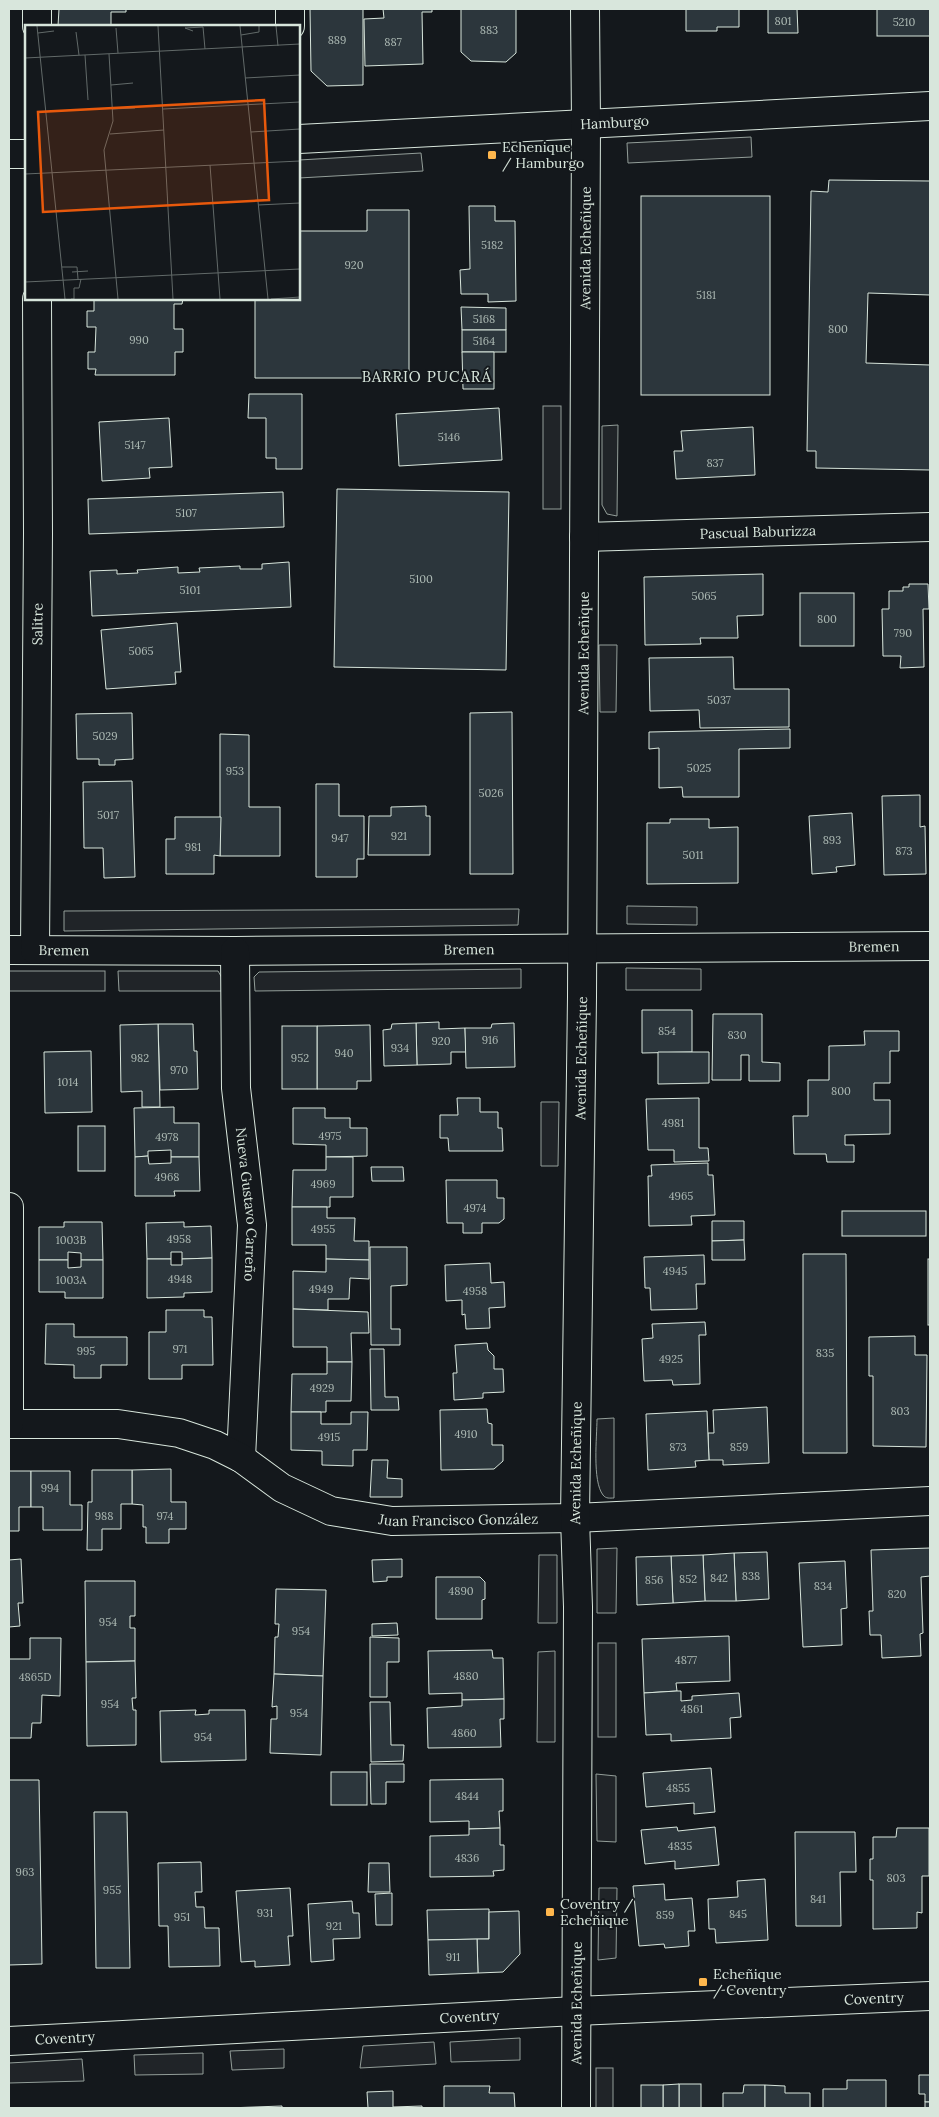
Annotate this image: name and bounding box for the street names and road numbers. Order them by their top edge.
street label: Hamburgo [580,112,649,133]
street label: Avenida Echeñique [576,186,595,311]
street label: Pascual Baburizza [699,521,816,543]
street label: Avenida Echeñique [574,591,593,716]
street label: Salitre [28,602,46,645]
street label: Bremen [849,937,900,956]
street label: Bremen [444,940,495,958]
street label: Bremen [39,941,90,959]
street label: Avenida Echeñique [571,996,591,1121]
street label: Nueva Gustavo Carreño [232,1126,261,1282]
street label: Avenida Echeñique [566,1401,586,1526]
street label: Juan Francisco González [376,1510,539,1530]
street label: Avenida Echeñique [567,1941,586,2066]
street label: Coventry [844,1988,905,2009]
street label: Coventry [439,2006,500,2027]
street label: Coventry [34,2027,96,2049]

